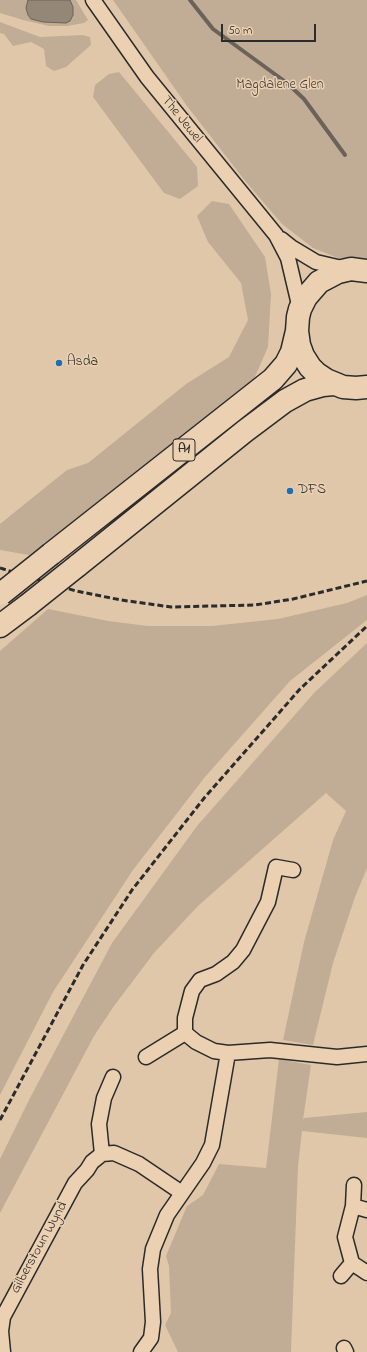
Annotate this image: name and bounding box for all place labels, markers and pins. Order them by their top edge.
place label: Asda [67,355,98,371]
marker: Asda [54,358,64,368]
place label: DFS [298,483,326,499]
marker: DFS [285,486,295,496]

